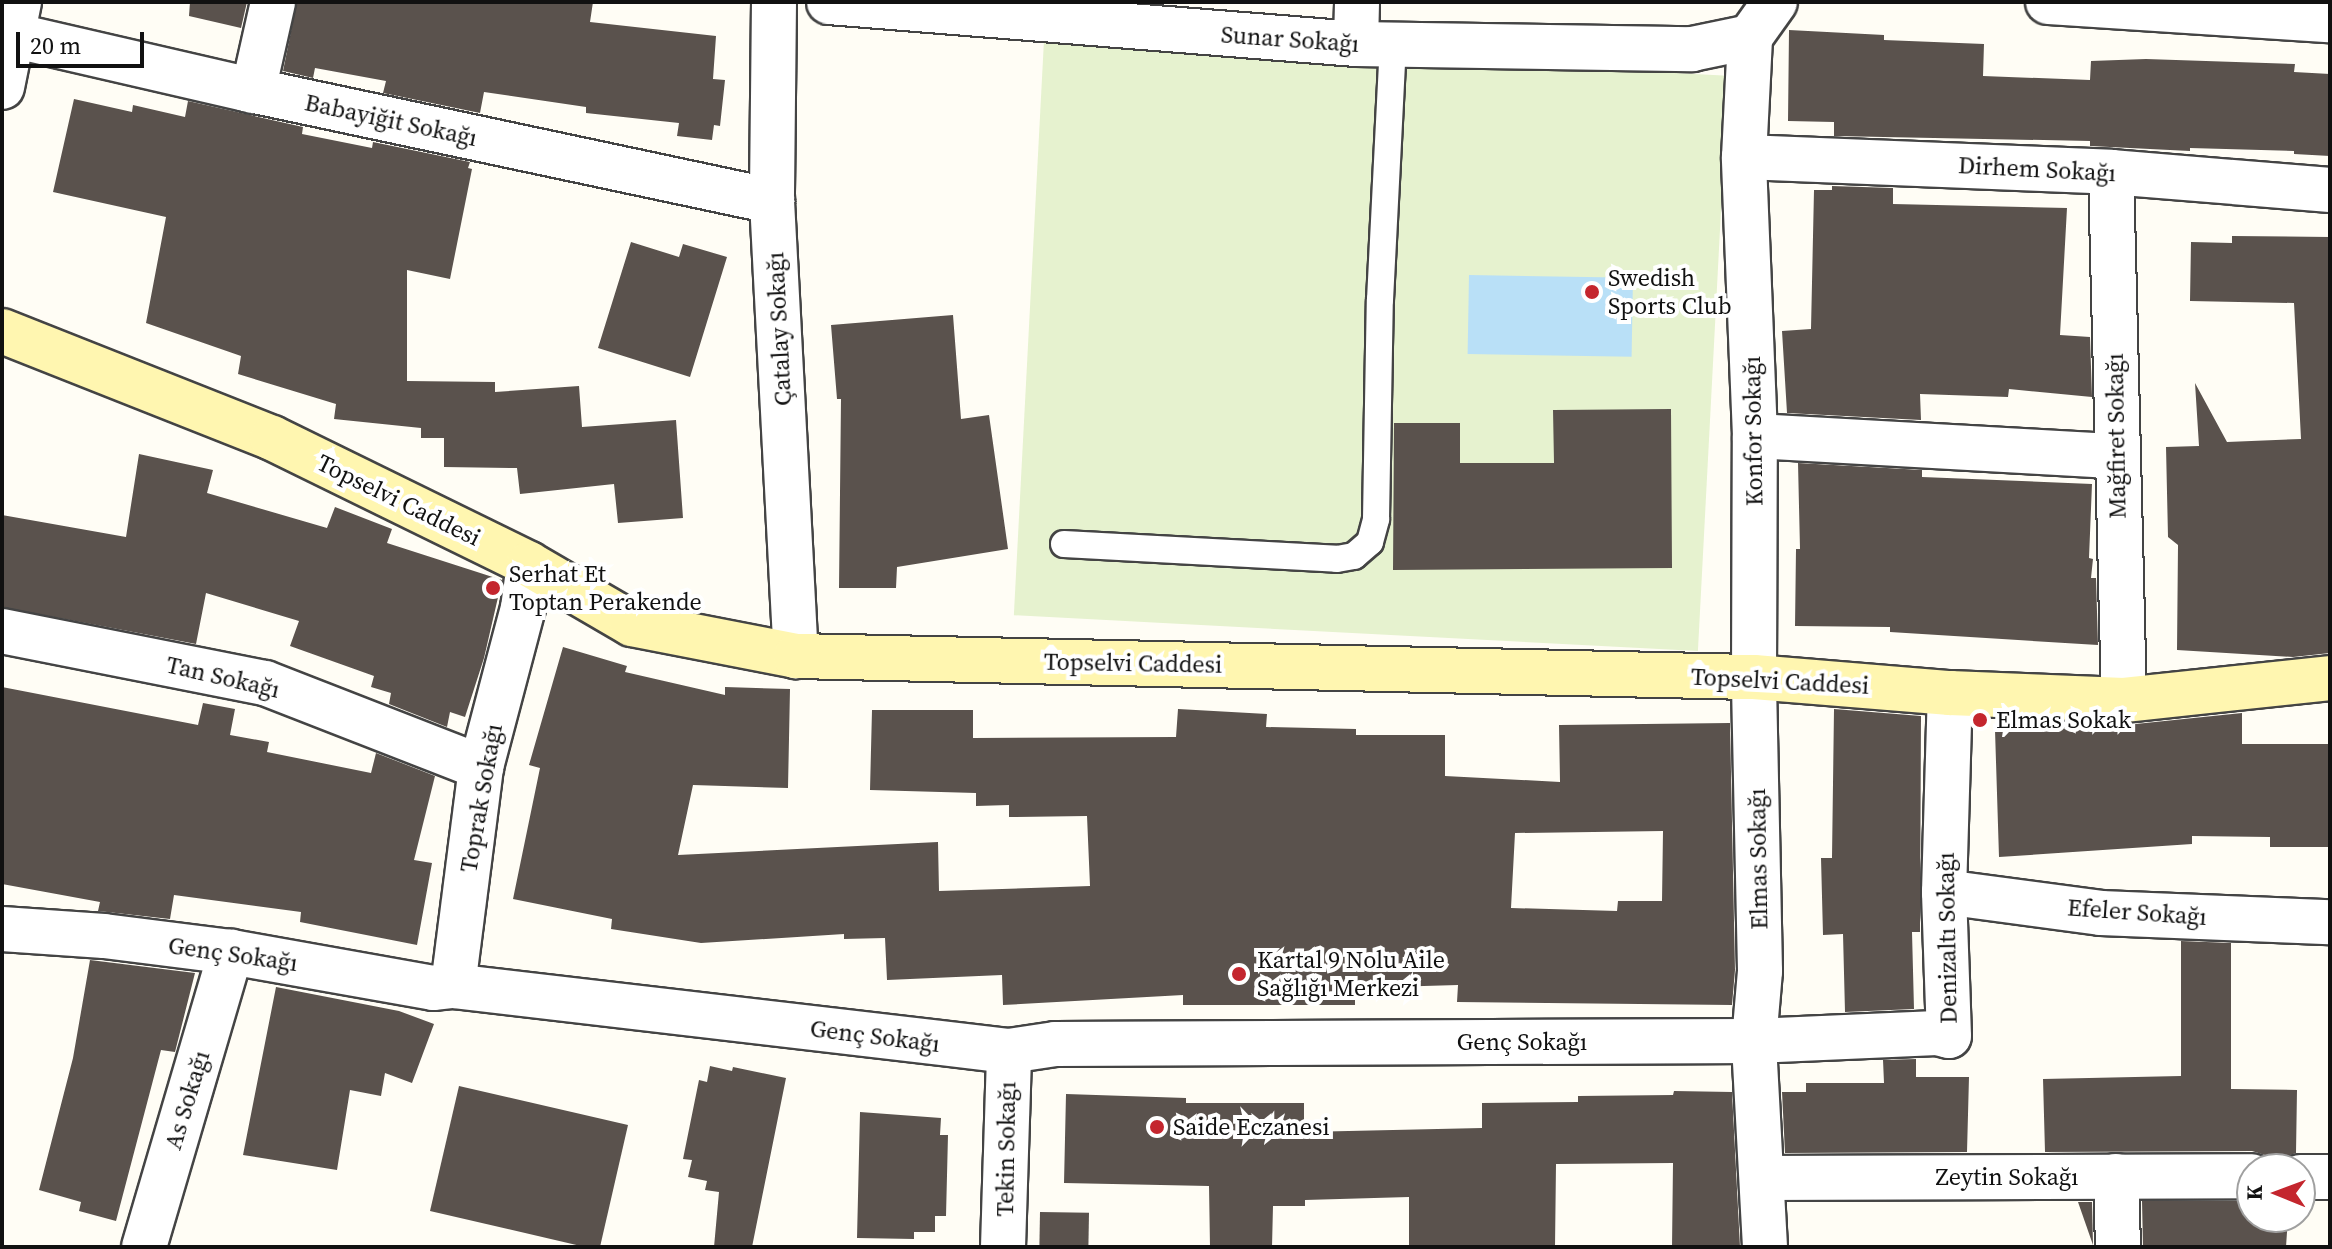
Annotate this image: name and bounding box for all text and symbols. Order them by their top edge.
scale bar [20,16,148,66]
street label: Sunar Sokağı [1220,20,1360,58]
text: 20 m [30,29,81,62]
street label: Babayiğit Sokağı [302,88,480,152]
street label: Dirhem Sokağı [1957,150,2117,188]
street label: Çatalay Sokağı [761,251,797,407]
place label: Swedish Sports Club [1608,264,1732,320]
marker: Swedish Sports Club [1583,283,1601,301]
street label: Mağfiret Sokağı [2100,353,2132,519]
street label: Konfor Sokağı [1737,356,1769,506]
street label: Topselvi Caddesi [313,448,485,552]
place label: Serhat Et Toptan Perakende [509,560,702,616]
marker: Serhat Et Toptan Perakende [484,579,502,597]
street label: Topselvi Caddesi [1044,647,1222,679]
street label: Tan Sokağı [163,650,283,704]
street label: Topselvi Caddesi [1690,662,1870,700]
place label: Elmas Sokak [1996,706,2131,734]
marker: Elmas Sokak [1971,711,1989,729]
street label: Toprak Sokağı [454,721,508,875]
street label: Elmas Sokağı [1742,788,1774,930]
street label: Denizaltı Sokağı [1931,852,1963,1024]
street label: Efeler Sokağı [2066,893,2208,931]
street label: Genç Sokağı [166,931,300,977]
place label: Kartal 9 Nolu Aile Sağlığı Merkezi [1257,946,1445,1002]
marker: Kartal 9 Nolu Aile Sağlığı Merkezi [1228,963,1250,985]
street label: Genç Sokağı [809,1014,941,1058]
street label: Genç Sokağı [1457,1028,1587,1056]
street label: As Sokağı [158,1047,216,1153]
street label: Tekin Sokağı [990,1081,1022,1217]
place label: Saide Eczanesi [1173,1113,1330,1141]
marker: Saide Eczanesi [1148,1118,1166,1136]
north arrow [2236,1153,2316,1233]
street label: Zeytin Sokağı [1936,1163,2078,1191]
text: K [2239,1185,2269,1201]

